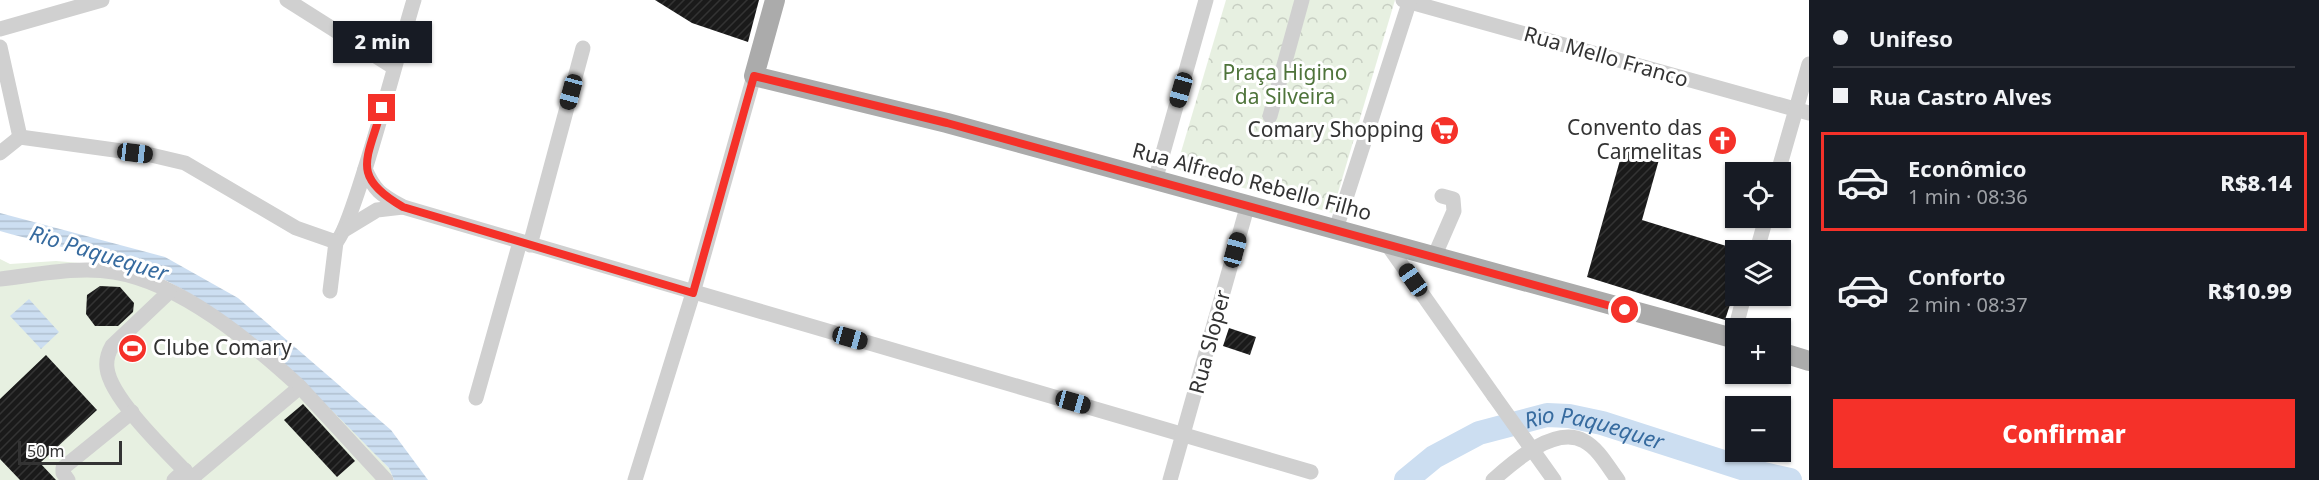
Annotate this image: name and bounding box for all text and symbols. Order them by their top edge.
street label: Rua Mello Franco [1521,19,1692,93]
callout: 2 min [332,21,431,63]
text: Unifeso [1869,23,1953,53]
text: 2 min [355,28,410,55]
park label: Praça Higino da Silveira [1222,58,1348,110]
car [1167,70,1195,110]
car [558,72,584,112]
text: Rua Castro Alves [1869,81,2052,111]
route end [368,94,395,121]
place label: Convento das Carmelitas [1567,113,1702,165]
supermarket icon: Comary Shopping [1429,114,1461,146]
place label: Comary Shopping [1247,115,1424,143]
church icon: Convento das Carmelitas [1707,124,1739,156]
street label: Rua Alfredo Rebello Filho [1130,136,1375,226]
car [116,142,154,164]
text: Econômico [1908,153,2027,183]
icon: car [1836,155,1890,209]
map controls [1725,162,1791,462]
button: locate [1725,162,1791,228]
text: R$8.14 [2220,167,2292,197]
text: 1 min · 08:36 [1908,183,2028,210]
water label: Rio Paquequer [27,217,173,288]
car [1222,230,1248,270]
button: layers [1725,240,1791,306]
car [1395,260,1431,300]
text: Conforto [1908,261,2006,291]
icon: car [1836,263,1890,317]
text: R$10.99 [2208,275,2292,305]
street label: Rua Sloper [1182,286,1236,397]
text: 2 min · 08:37 [1908,291,2028,318]
route start [1611,296,1638,323]
button: + [1725,318,1791,384]
car [830,324,870,352]
sports icon: Clube Comary [116,332,148,364]
place label: Clube Comary [153,333,292,361]
car [1053,388,1093,416]
button: − [1725,396,1791,462]
water label: Rio Paquequer [1521,399,1669,456]
button: Confirmar [1833,399,2295,468]
scale bar [18,438,122,466]
text: 50 m [27,440,64,462]

